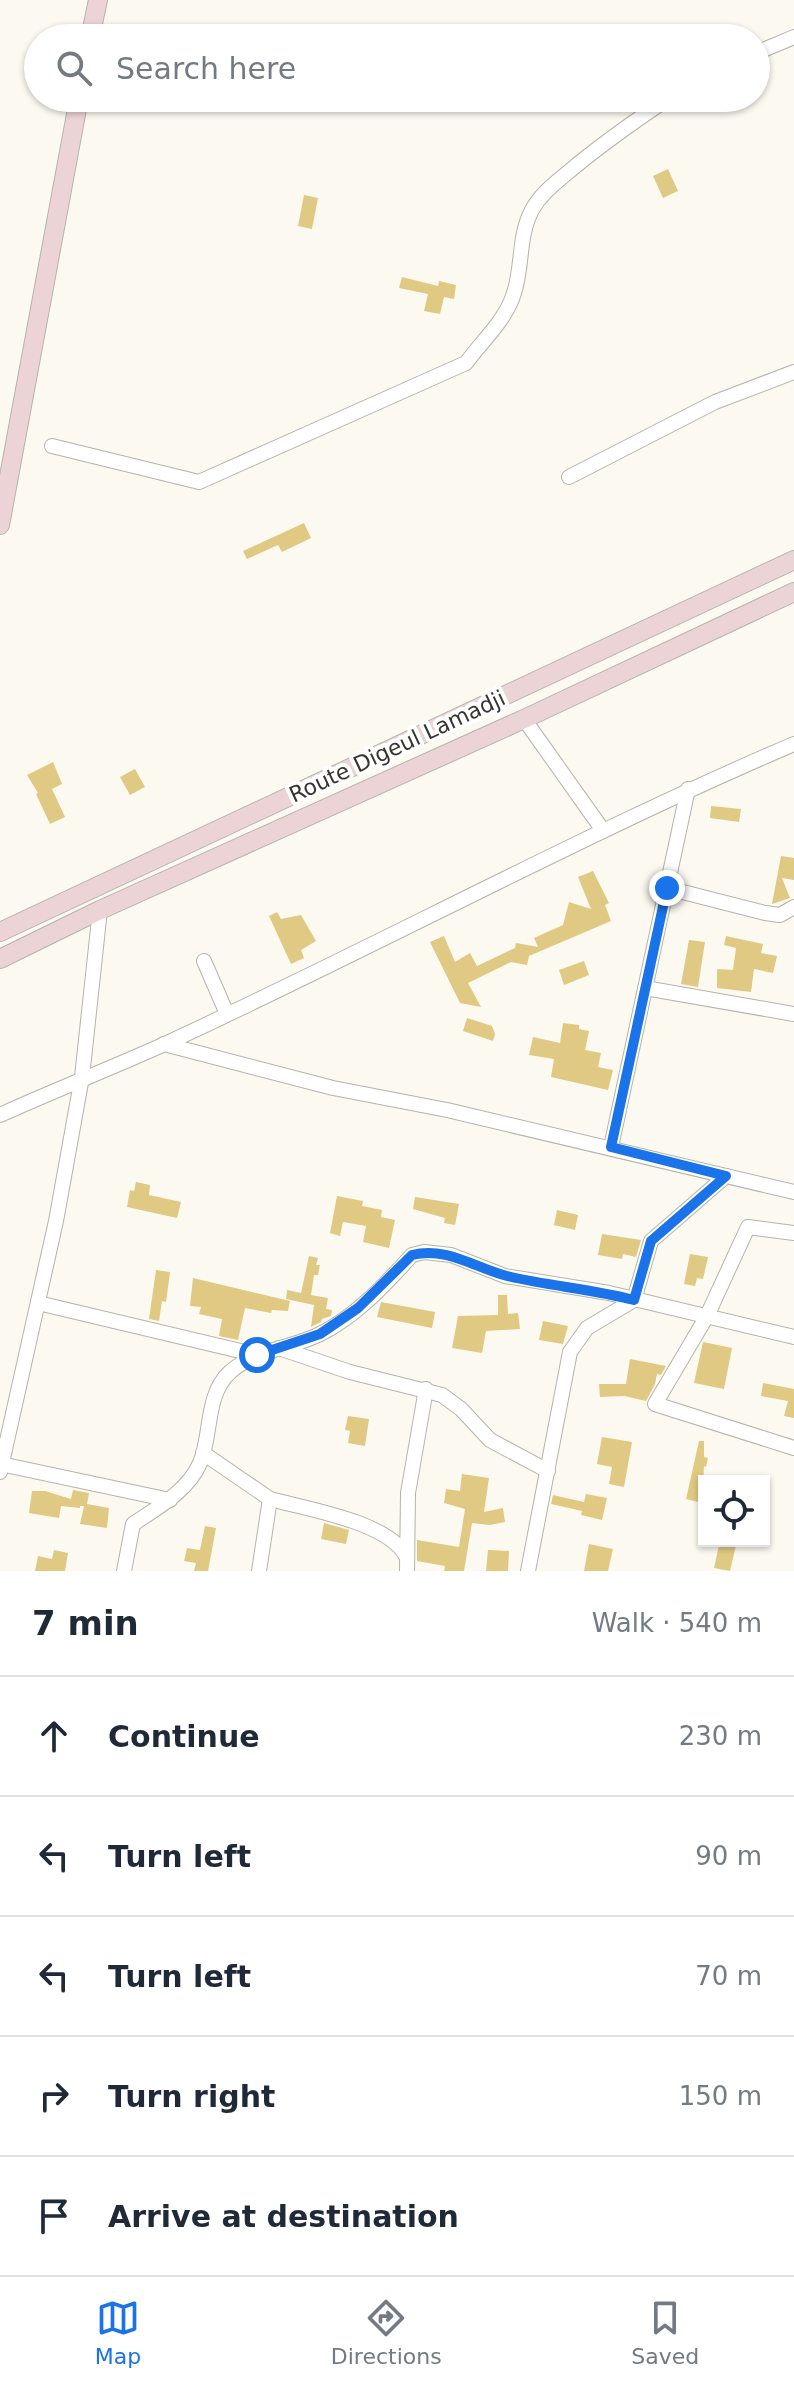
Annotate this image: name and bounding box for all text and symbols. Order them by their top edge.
search box [24,24,770,112]
icon: search [52,46,96,90]
text: Search here [116,51,296,86]
street label: Route Digeul Lamadji [285,685,509,808]
route end [649,870,685,906]
route start [239,1337,275,1373]
map controls [698,1475,770,1547]
button: locate [698,1475,770,1547]
text: 7 min [32,1603,139,1643]
text: Walk · 540 m [592,1608,762,1638]
icon: ahead [32,1714,76,1758]
text: Continue [108,1719,260,1754]
text: 230 m [679,1721,762,1751]
icon: left [32,1834,76,1878]
text: Turn left [108,1839,251,1874]
text: 90 m [695,1841,762,1871]
icon: left [32,1954,76,1998]
text: Turn left [108,1959,251,1994]
text: 70 m [695,1961,762,1991]
icon: right [32,2074,76,2118]
text: Turn right [108,2079,275,2114]
text: 150 m [679,2081,762,2111]
icon: arrive [32,2194,76,2238]
text: Arrive at destination [108,2199,459,2234]
tab: Map [95,2296,141,2369]
tab: Directions [331,2296,442,2369]
tab: Saved [631,2296,699,2369]

